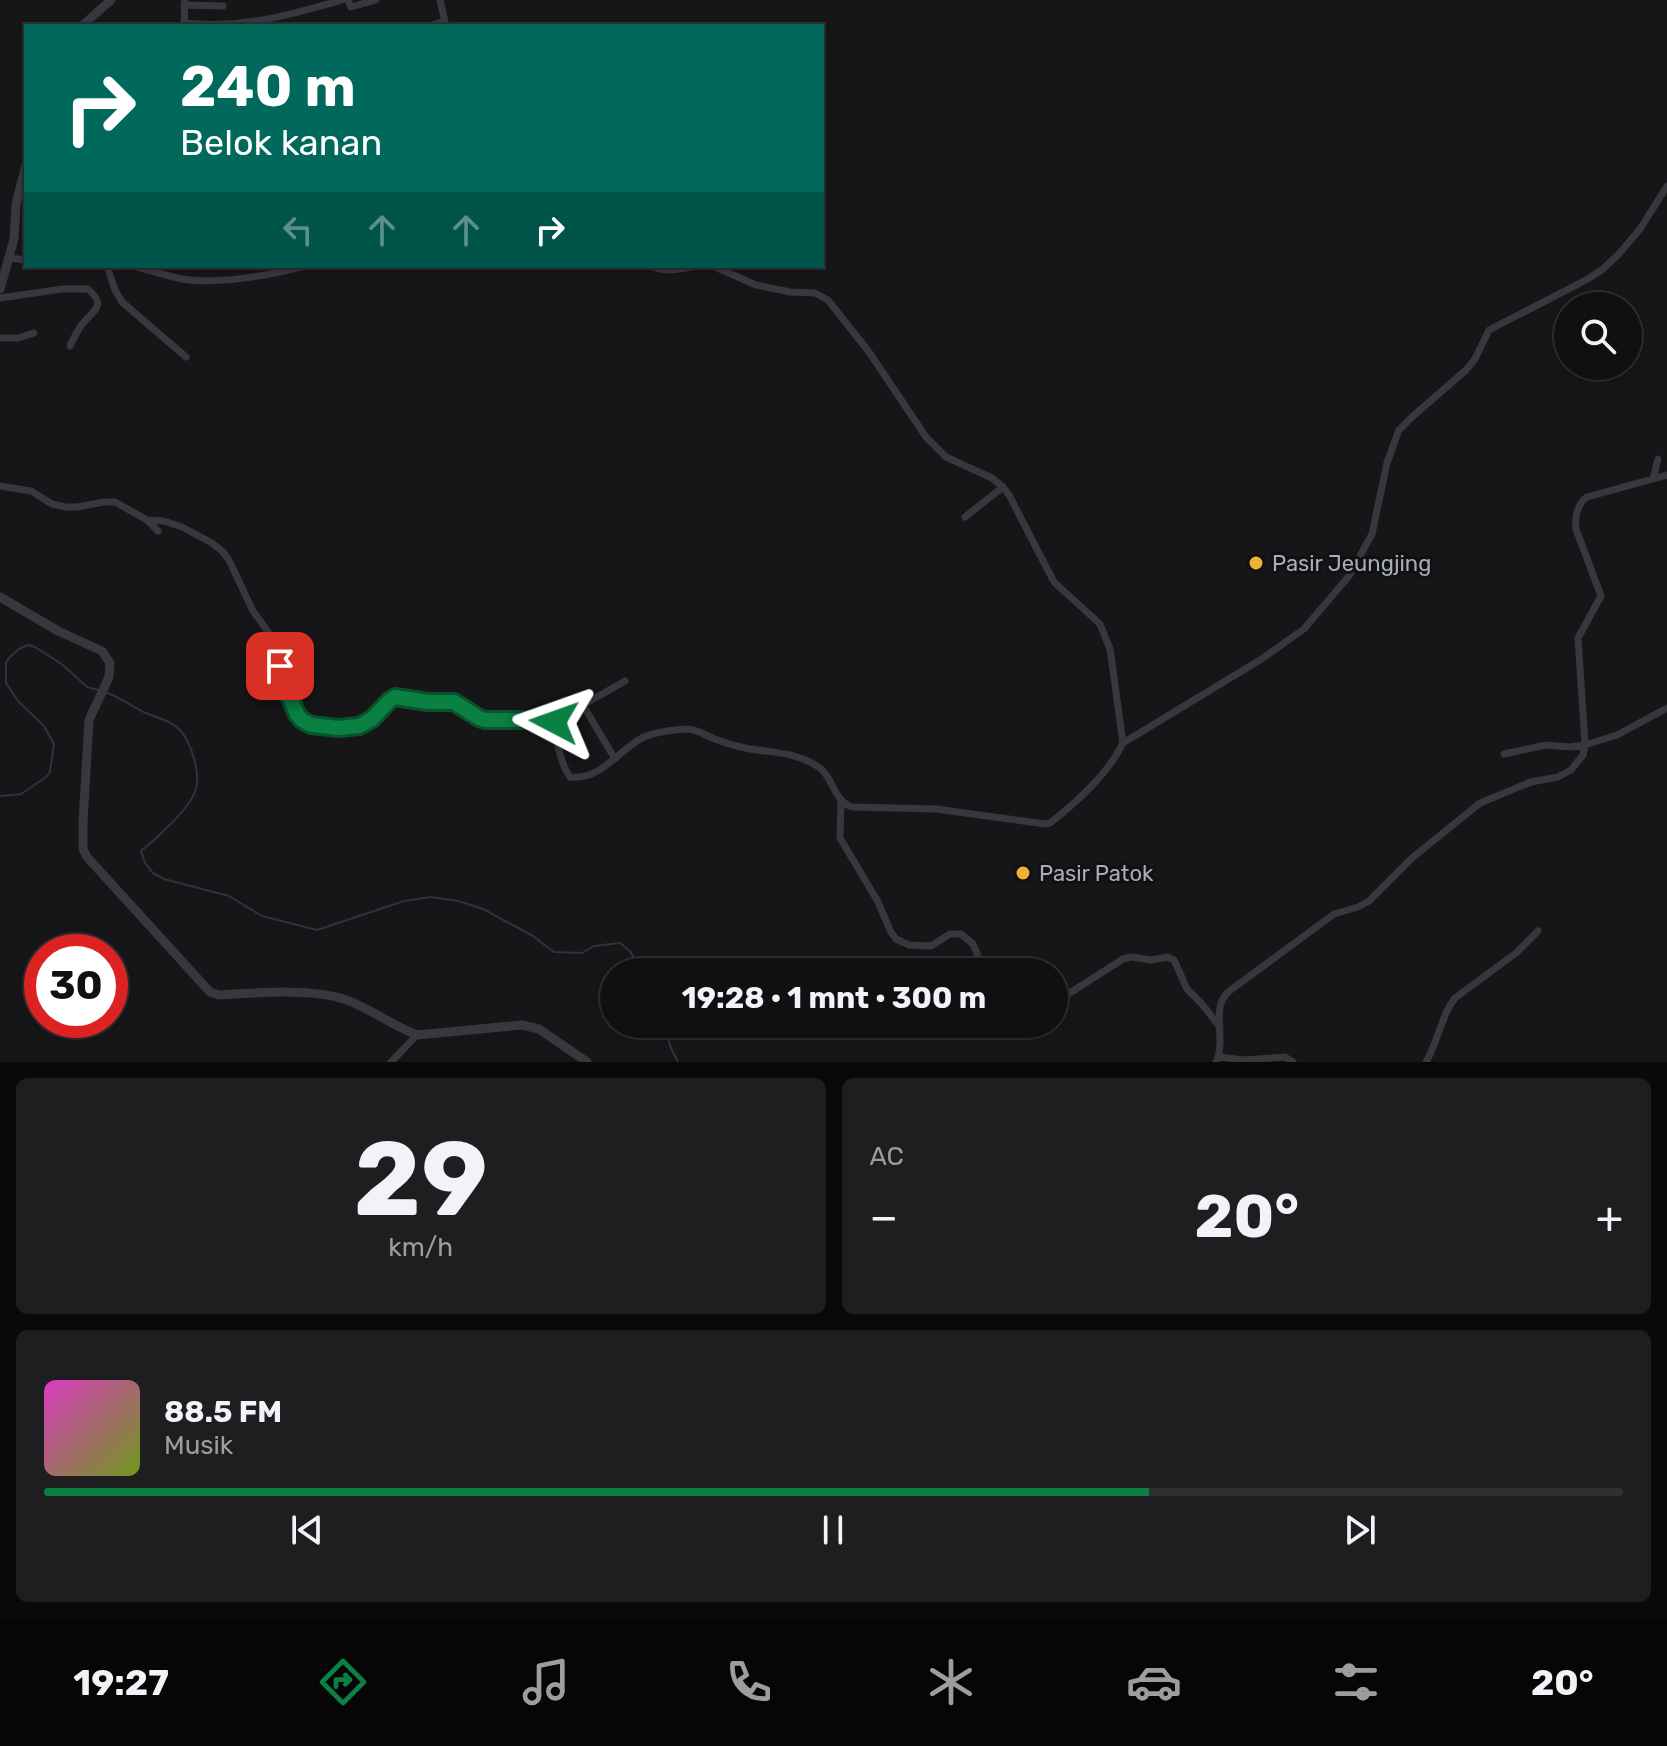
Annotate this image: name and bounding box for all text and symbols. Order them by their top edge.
text: 240 m [180,54,356,120]
icon: right [48,56,152,160]
text: Belok kanan [180,121,382,164]
icon: left [276,208,320,252]
icon: ahead [360,208,404,252]
icon: ahead [444,208,488,252]
icon: right [528,208,572,252]
map controls [1554,292,1642,380]
button: search [1554,292,1642,380]
place label: Pasir Jeungjing [1272,550,1431,577]
marker: Pasir Jeungjing [1247,554,1265,572]
pin [246,632,314,700]
icon: arrive [258,644,302,688]
position arrow [512,680,596,764]
place label: Pasir Patok [1039,860,1154,887]
marker: Pasir Patok [1014,864,1032,882]
speed limit sign: 30 [24,934,128,1038]
text: 19:28 · 1 mnt · 300 m [682,980,986,1016]
text: 29 [354,1118,488,1241]
text: AC [870,1141,904,1172]
text: 20° [1195,1181,1299,1252]
text: − [870,1191,898,1243]
text: + [1596,1191,1623,1243]
text: km/h [388,1232,453,1263]
text: 88.5 FM [164,1394,282,1430]
text: Musik [164,1430,233,1461]
icon: previous [285,1508,329,1552]
icon: pause [811,1508,855,1552]
icon: next [1338,1508,1382,1552]
icon: directions [315,1654,371,1710]
icon: music [518,1654,574,1710]
icon: phone [721,1654,777,1710]
icon: climate [923,1654,979,1710]
icon: car [1126,1654,1182,1710]
icon: filters [1328,1654,1384,1710]
text: 19:27 [73,1661,169,1704]
text: 20° [1531,1661,1594,1704]

